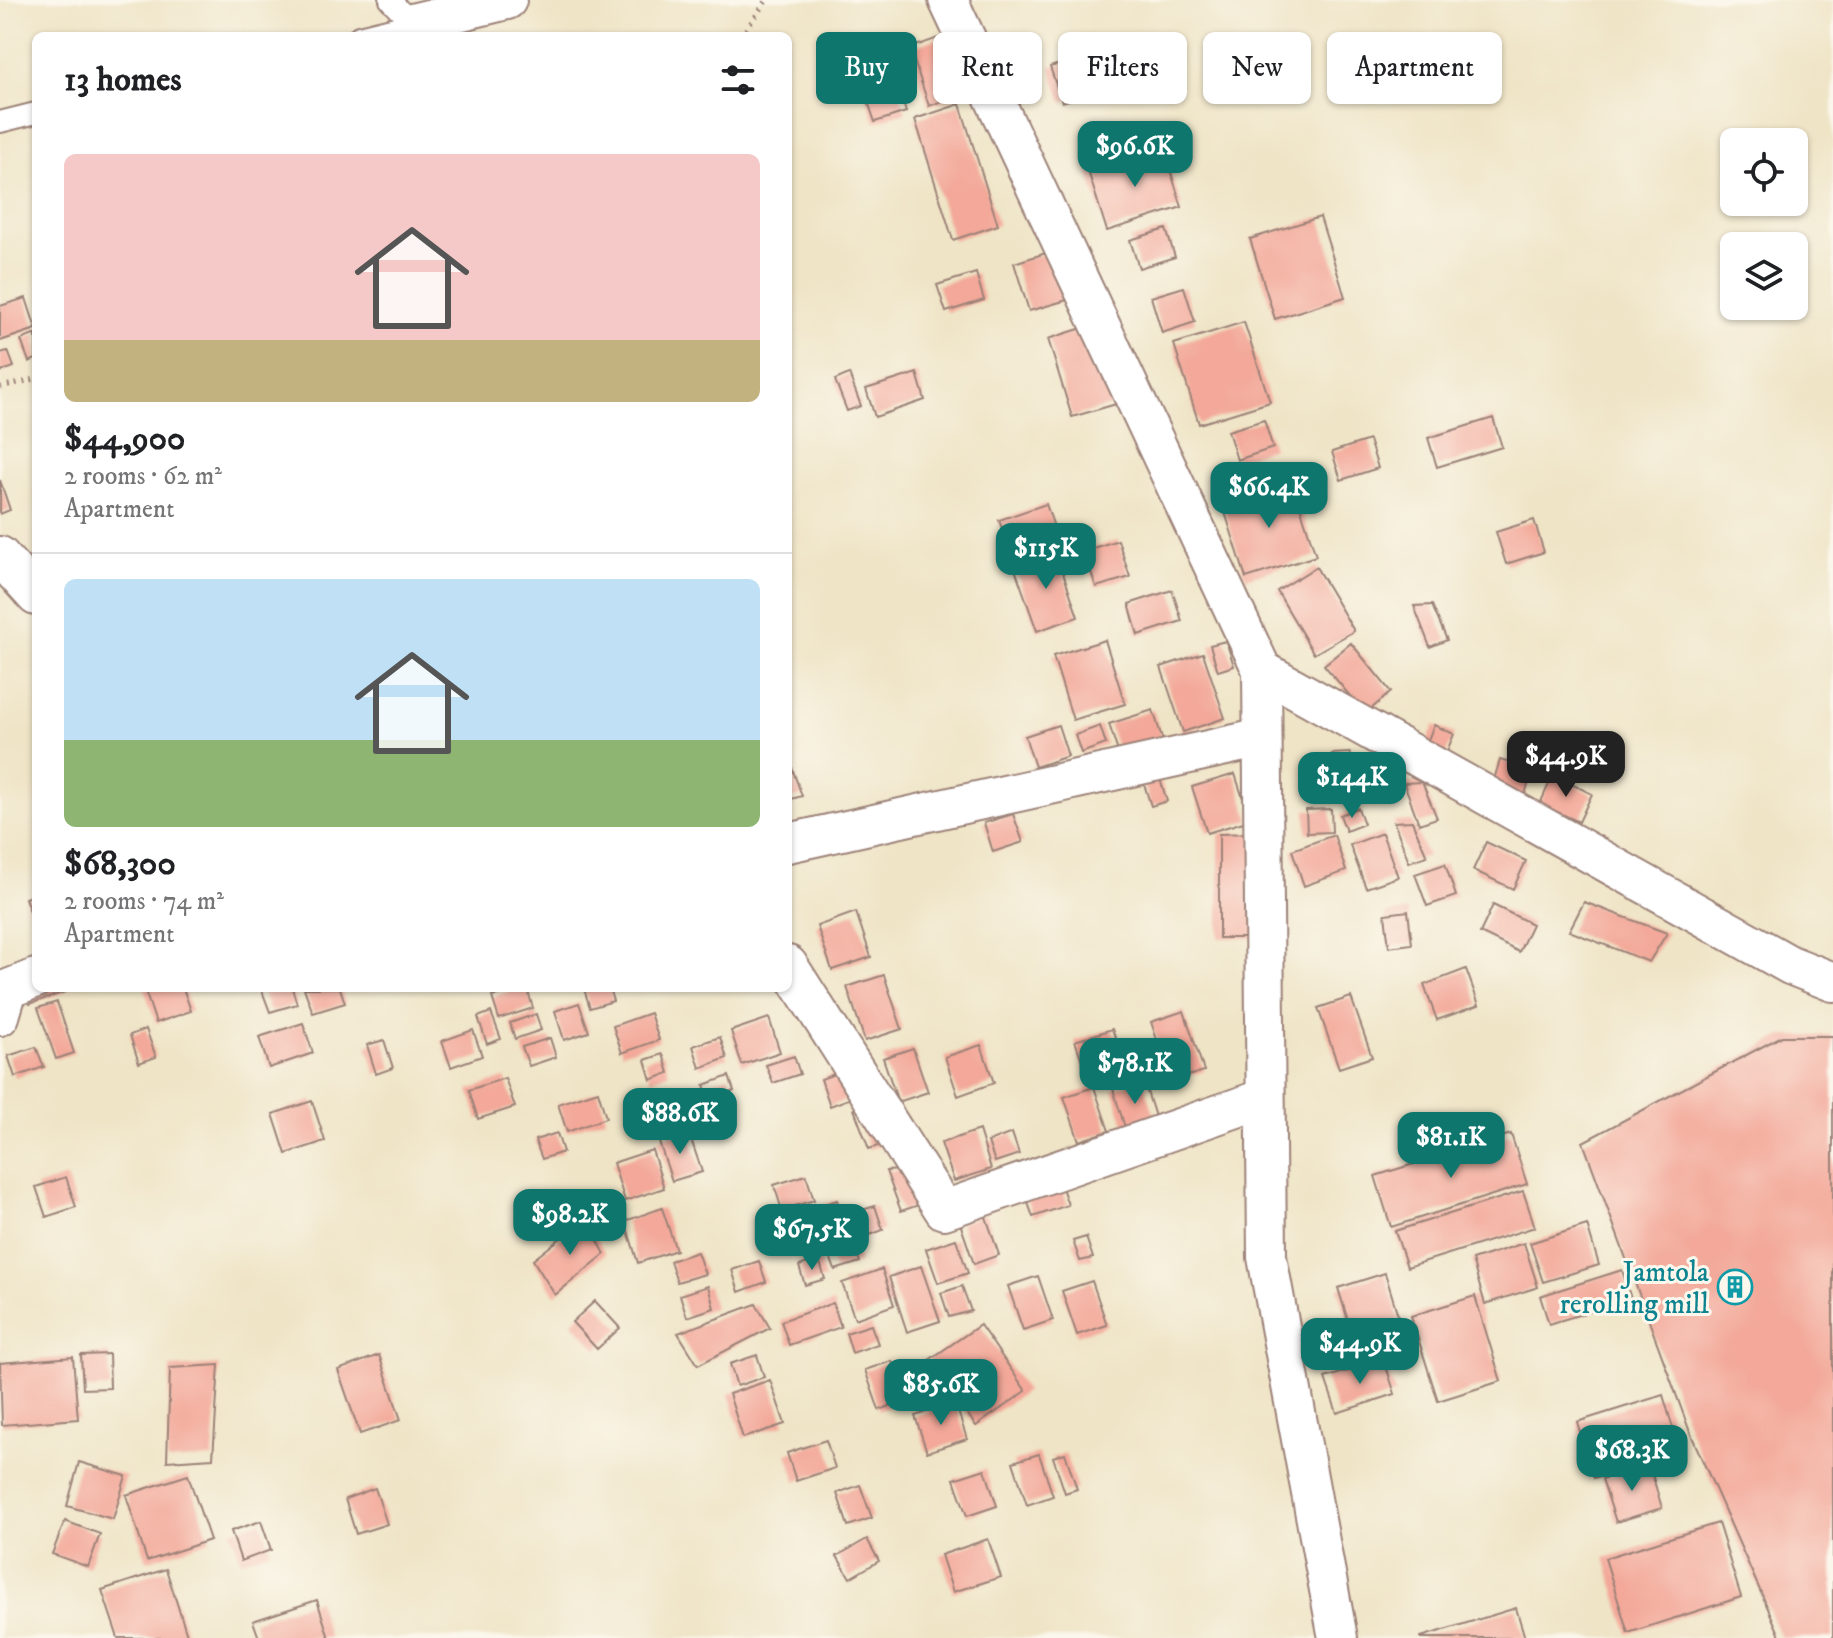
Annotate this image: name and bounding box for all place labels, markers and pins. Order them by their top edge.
pin: $96.6K [1070,121,1200,189]
pin: $66.4K [1204,462,1334,530]
pin: $115K [990,523,1102,591]
pin: $44.9K [1501,731,1631,799]
pin: $144K [1296,752,1408,820]
pin: $78.1K [1070,1038,1200,1106]
pin: $88.6K [615,1088,745,1156]
pin: $81.1K [1386,1112,1516,1180]
pin: $98.2K [505,1189,635,1257]
pin: $67.5K [747,1204,877,1272]
place label: Jamtola rerolling mill [1560,1255,1710,1322]
building icon: Jamtola rerolling mill [1716,1268,1754,1306]
pin: $44.9K [1295,1318,1425,1386]
pin: $85.6K [876,1359,1006,1427]
pin: $68.3K [1567,1425,1697,1493]

